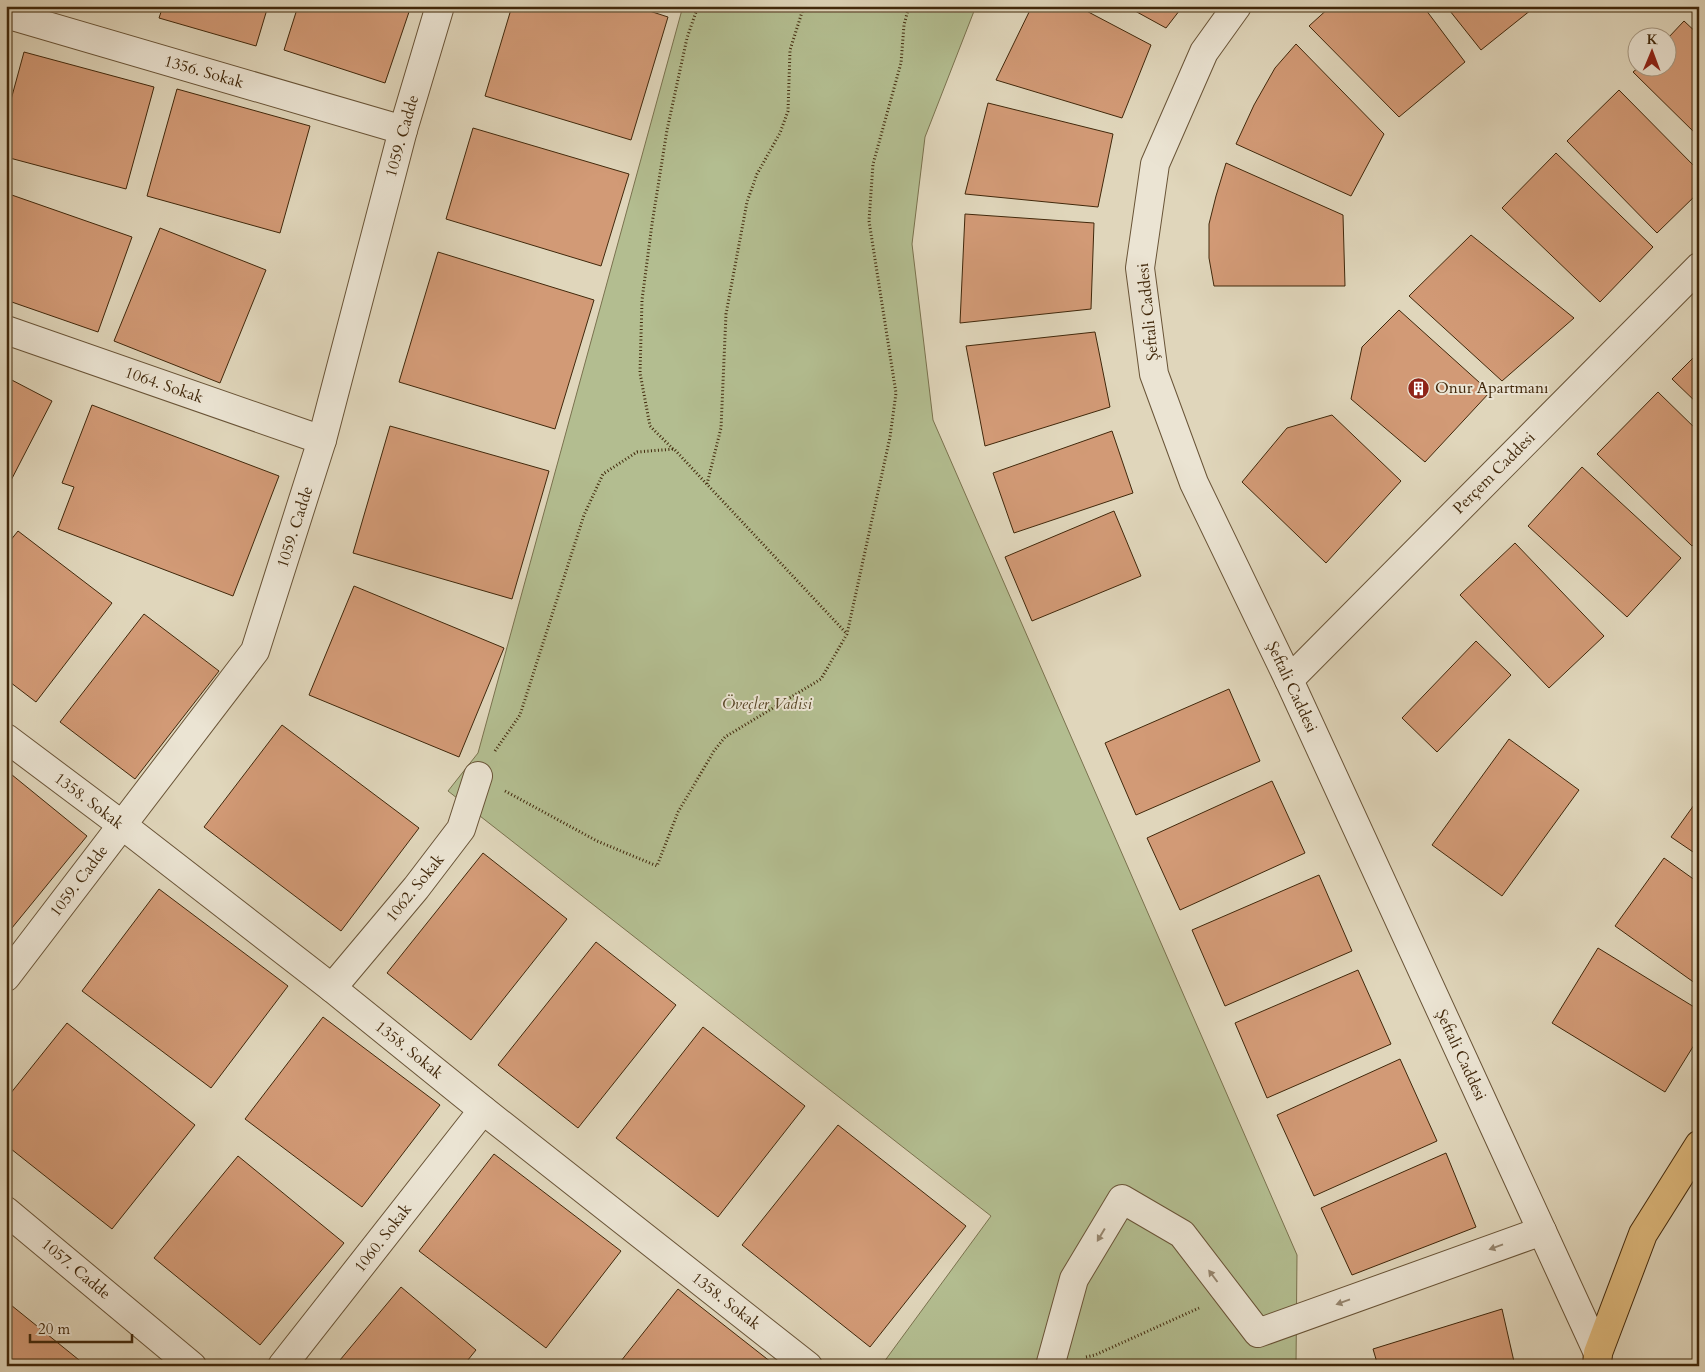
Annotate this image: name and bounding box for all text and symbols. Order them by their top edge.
north arrow [1628,28,1678,78]
text: K [1646,30,1659,49]
street label: 1356. Sokak [162,50,247,94]
street label: 1059. Cadde [380,92,424,180]
street label: Şeftali Caddesi [1132,261,1164,362]
street label: 1064. Sokak [122,361,207,409]
building icon: Onur Apartmanı [1407,376,1431,400]
place label: Onur Apartmanı [1435,377,1549,399]
street label: Perçem Caddesi [1448,427,1540,519]
street label: 1059. Cadde [271,483,319,571]
street label: Şeftali Caddesi [1261,638,1323,737]
park label: Öveçler Vadisi [722,693,813,715]
street label: 1358. Sokak [50,768,129,835]
street label: 1059. Cadde [45,841,113,921]
street label: 1062. Sokak [381,849,450,927]
street label: Şeftali Caddesi [1430,1006,1492,1105]
street label: 1358. Sokak [370,1016,448,1085]
street label: 1060. Sokak [349,1199,417,1277]
one-way arrow [1096,1228,1105,1241]
street label: 1057. Cadde [37,1233,115,1305]
one-way arrow [1488,1243,1503,1251]
street label: 1358. Sokak [687,1267,765,1335]
one-way arrow [1208,1270,1219,1283]
one-way arrow [1335,1298,1350,1306]
scale bar [30,1312,132,1344]
text: 20 m [38,1319,70,1339]

